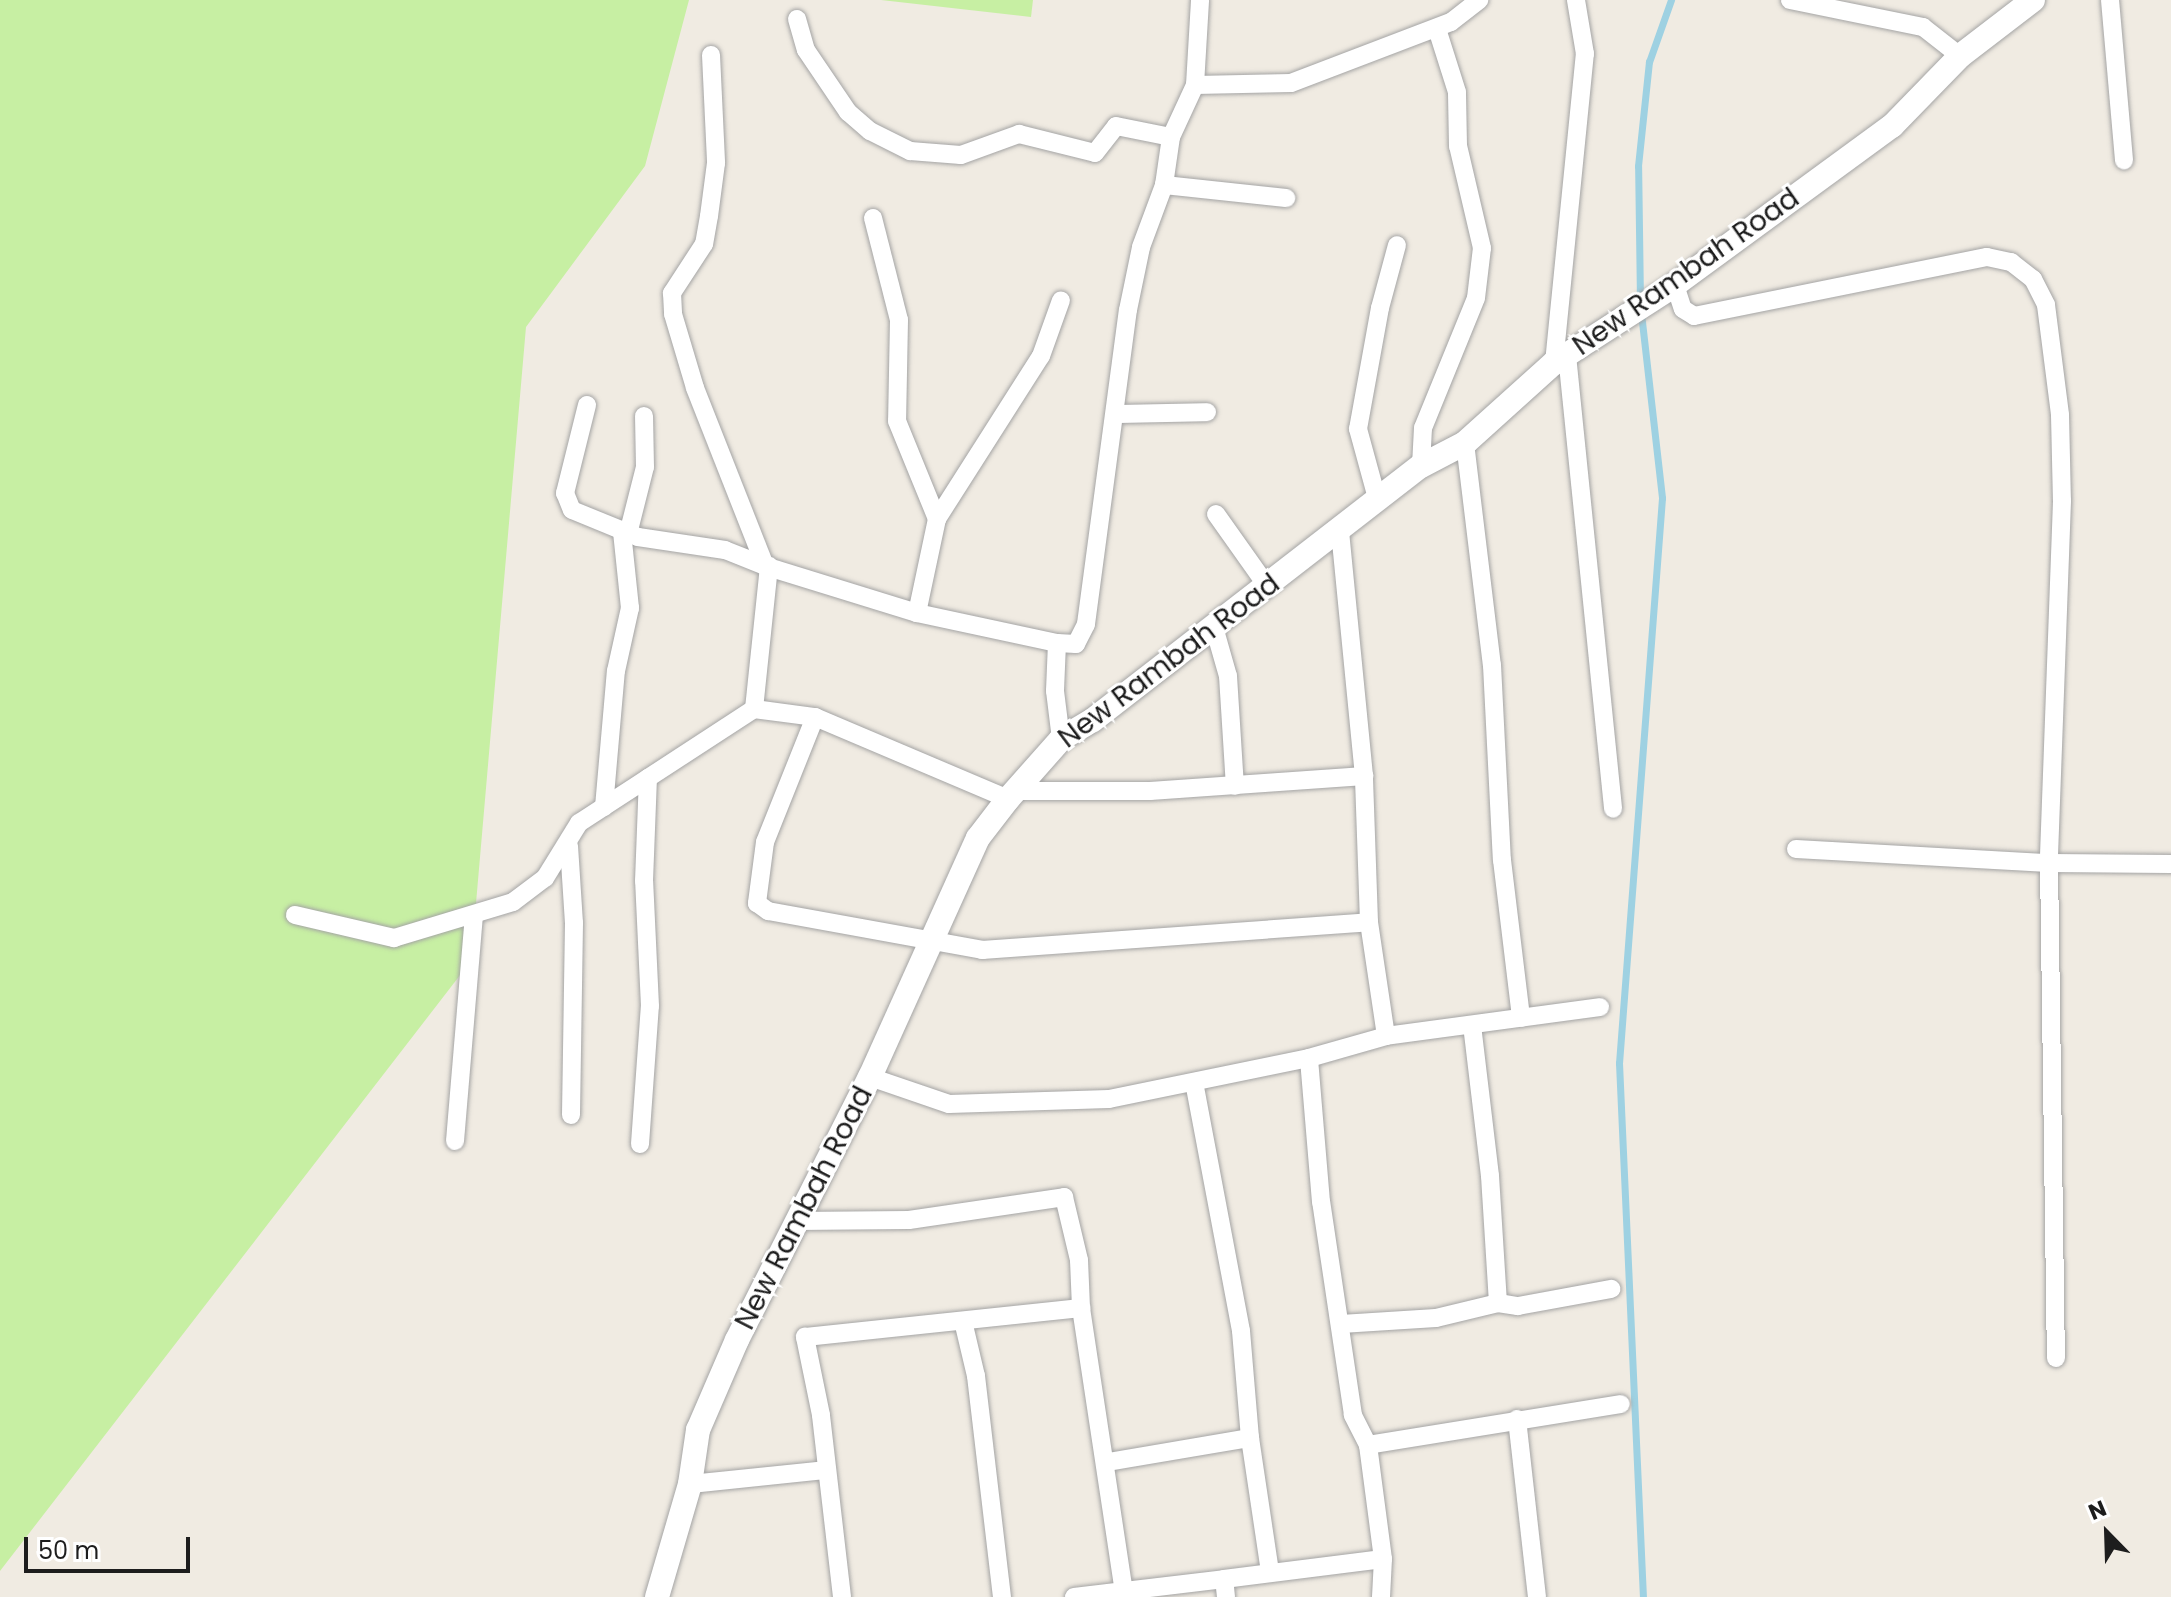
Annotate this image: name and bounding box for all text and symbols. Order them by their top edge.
street label: New Rambah Road [1566,181,1806,363]
street label: New Rambah Road [1052,567,1286,755]
street label: New Rambah Road [728,1081,880,1335]
north arrow [2067,1493,2147,1573]
text: N [2084,1493,2111,1528]
scale bar [28,1521,194,1571]
text: 50 m [38,1534,99,1567]

